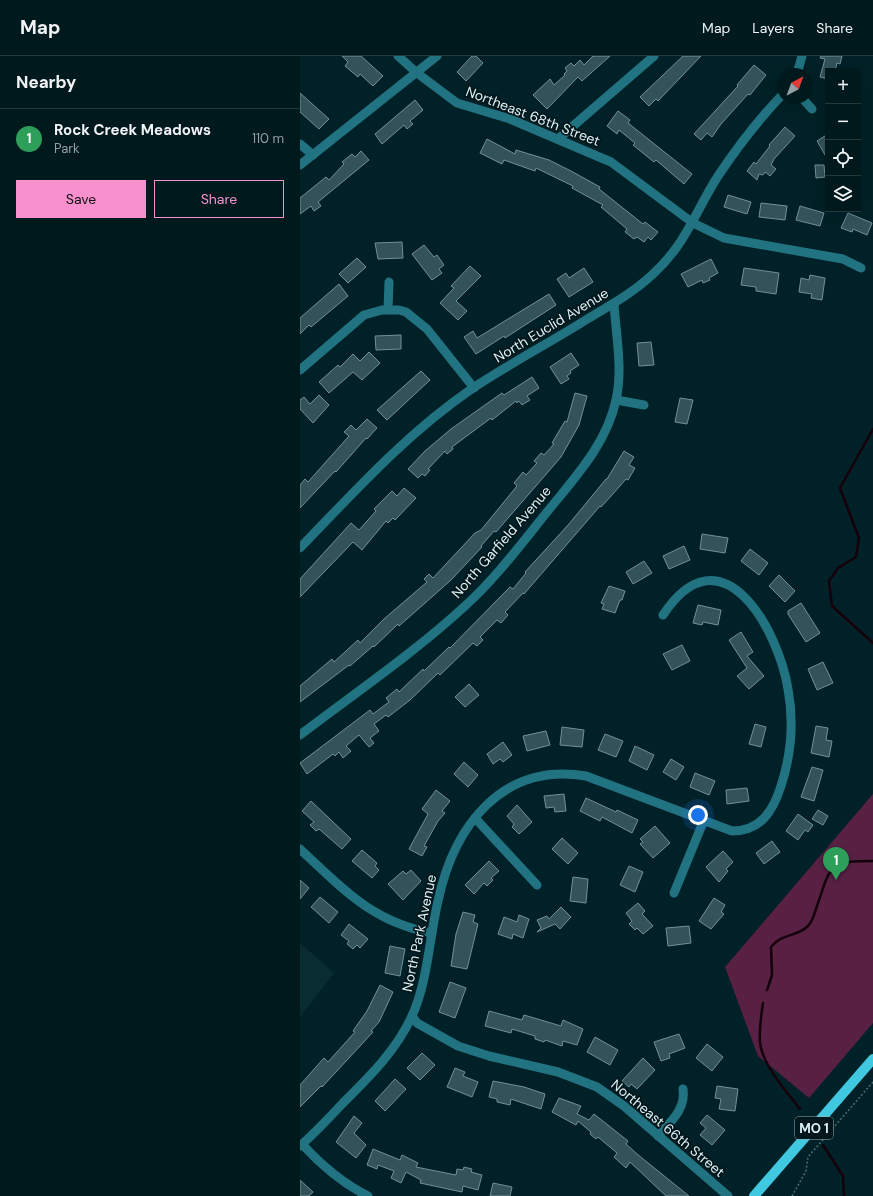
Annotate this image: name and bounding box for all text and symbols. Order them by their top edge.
text: Map [20,15,60,40]
text: Map [702,19,730,37]
text: Layers [752,19,794,37]
text: Share [816,19,853,37]
north arrow [777,68,813,104]
map controls [825,68,861,212]
button: + [825,68,861,104]
text: Nearby [16,71,76,93]
street label: Northeast 68th Street [463,82,603,150]
button: − [825,104,861,140]
text: Rock Creek Meadows [54,120,211,140]
text: 1 [27,130,31,147]
text: 110 m [252,130,284,147]
text: Park [54,140,80,157]
button: locate [825,140,861,176]
button: layers [825,176,861,212]
button: Save [16,180,146,218]
button: Share [154,180,284,218]
street label: North Euclid Avenue [490,284,612,366]
street label: North Garfield Avenue [447,482,555,602]
your location [688,805,708,825]
pin: 1 [823,847,849,880]
street label: North Park Avenue [398,873,440,993]
street label: Northeast 66th Street [608,1075,728,1181]
road number: MO 1 [795,1117,833,1139]

